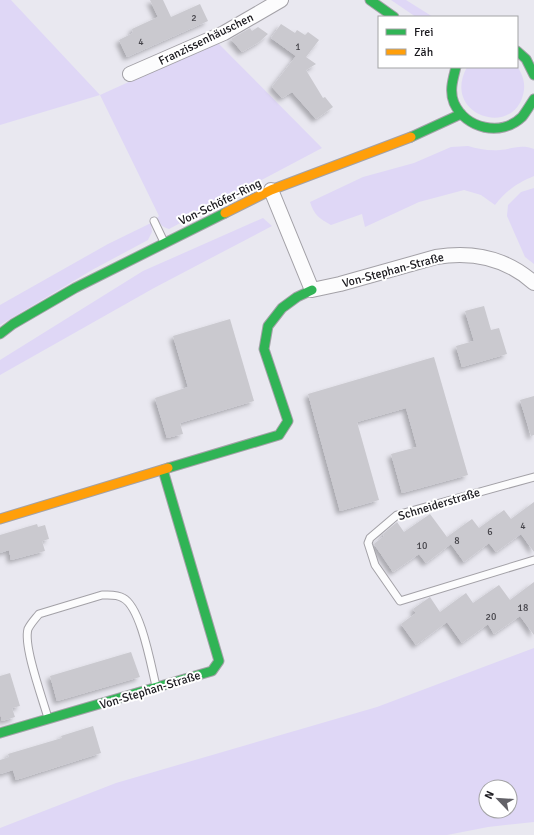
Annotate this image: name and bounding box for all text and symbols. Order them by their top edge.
street label: Franzissenhäuschen [156,10,256,69]
house number: 2 [191,12,197,24]
legend [378,16,518,68]
text: Frei [414,25,433,40]
house number: 4 [138,36,144,48]
house number: 1 [295,41,301,53]
text: Zäh [414,45,433,60]
street label: Von-Schöfer-Ring [176,176,264,229]
street label: Von-Stephan-Straße [341,250,446,291]
street label: Schneiderstraße [396,485,482,524]
house number: 4 [520,520,526,532]
house number: 6 [487,526,493,538]
house number: 8 [454,535,460,547]
house number: 10 [417,540,427,552]
house number: 18 [518,602,528,614]
house number: 20 [486,611,496,623]
street label: Von-Stephan-Straße [98,668,202,713]
north arrow [478,779,518,819]
text: N [482,789,497,801]

